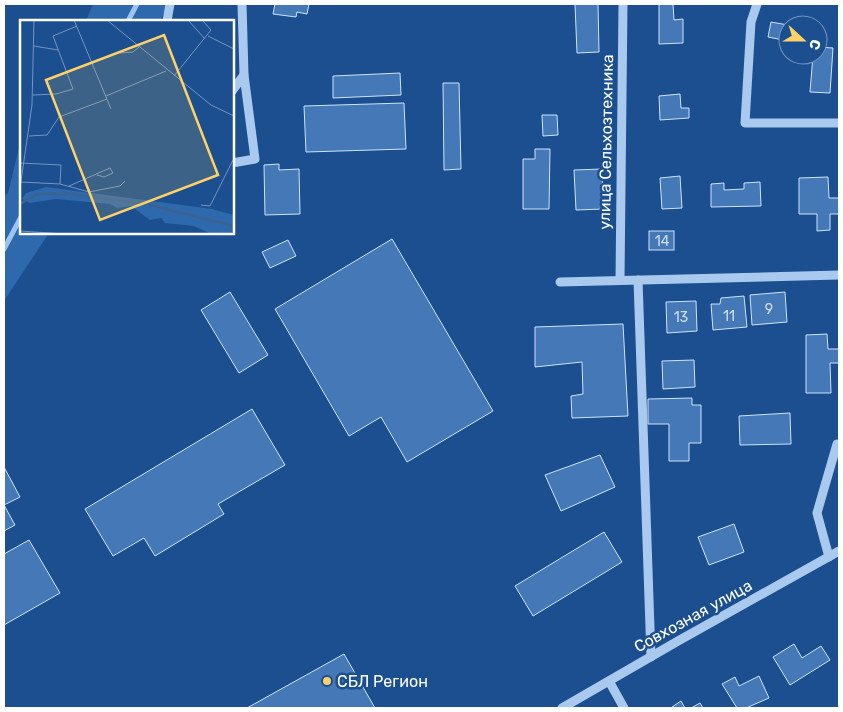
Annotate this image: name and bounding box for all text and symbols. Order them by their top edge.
north arrow [778,15,828,65]
inset map [20,20,234,234]
text: С [805,37,824,52]
street label: улица Сельхозтехника [595,54,617,230]
house number: 14 [655,233,670,250]
house number: 9 [765,301,773,318]
house number: 11 [723,308,735,325]
house number: 13 [674,309,688,326]
street label: Совхозная улица [631,576,755,656]
place label: СБЛ Регион [337,672,428,691]
marker: СБЛ Регион [321,675,333,687]

